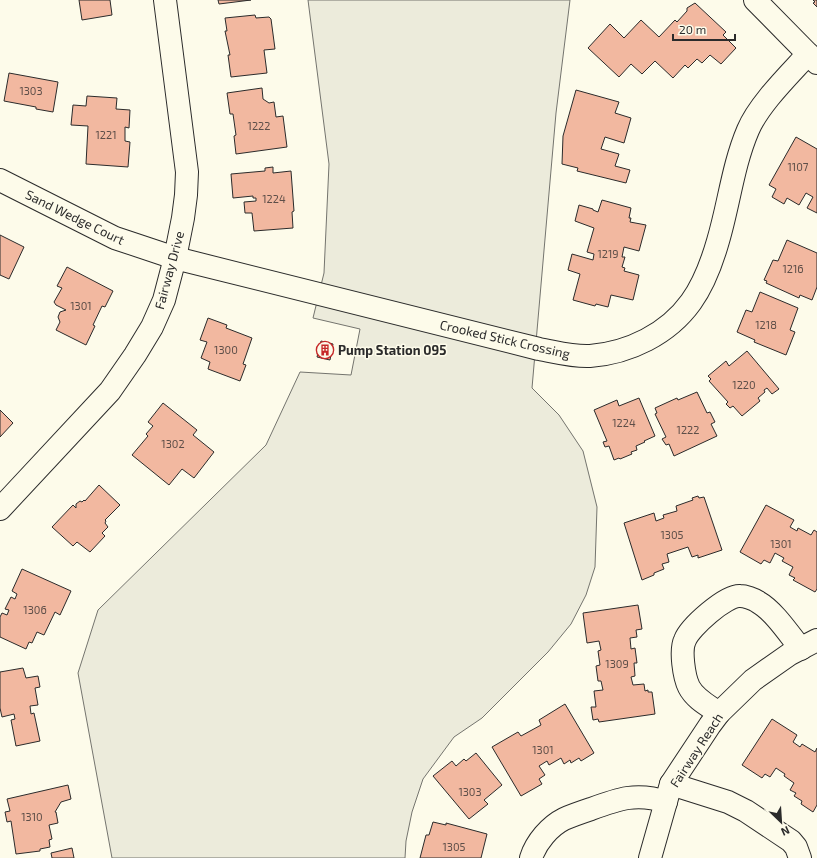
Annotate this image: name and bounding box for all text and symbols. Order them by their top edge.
scale bar [673,16,735,42]
text: 20 m [679,22,706,36]
house number: 1303 [19,84,43,97]
house number: 1222 [248,119,270,132]
house number: 1221 [95,128,117,141]
house number: 1107 [787,160,809,173]
street label: Sand Wedge Court [23,186,127,248]
house number: 1224 [262,192,286,205]
street label: Fairway Drive [151,229,187,311]
house number: 1219 [597,247,619,260]
house number: 1216 [782,262,804,275]
house number: 1301 [70,299,92,312]
street label: Crooked Stick Crossing [438,316,572,362]
house number: 1218 [755,318,777,331]
building icon: Pump Station 095 [315,340,335,360]
place label: Pump Station 095 [338,342,446,358]
house number: 1300 [214,343,238,356]
house number: 1220 [732,378,756,391]
house number: 1224 [612,416,636,429]
house number: 1222 [677,423,699,436]
house number: 1302 [161,437,185,450]
house number: 1305 [660,528,684,541]
house number: 1301 [770,537,792,550]
house number: 1306 [23,603,47,616]
house number: 1309 [605,657,629,670]
street label: Fairway Reach [666,710,726,790]
house number: 1301 [532,743,554,756]
house number: 1303 [458,785,482,798]
north arrow [761,802,801,842]
house number: 1310 [21,810,43,823]
text: N [779,824,792,839]
house number: 1305 [442,840,466,853]

